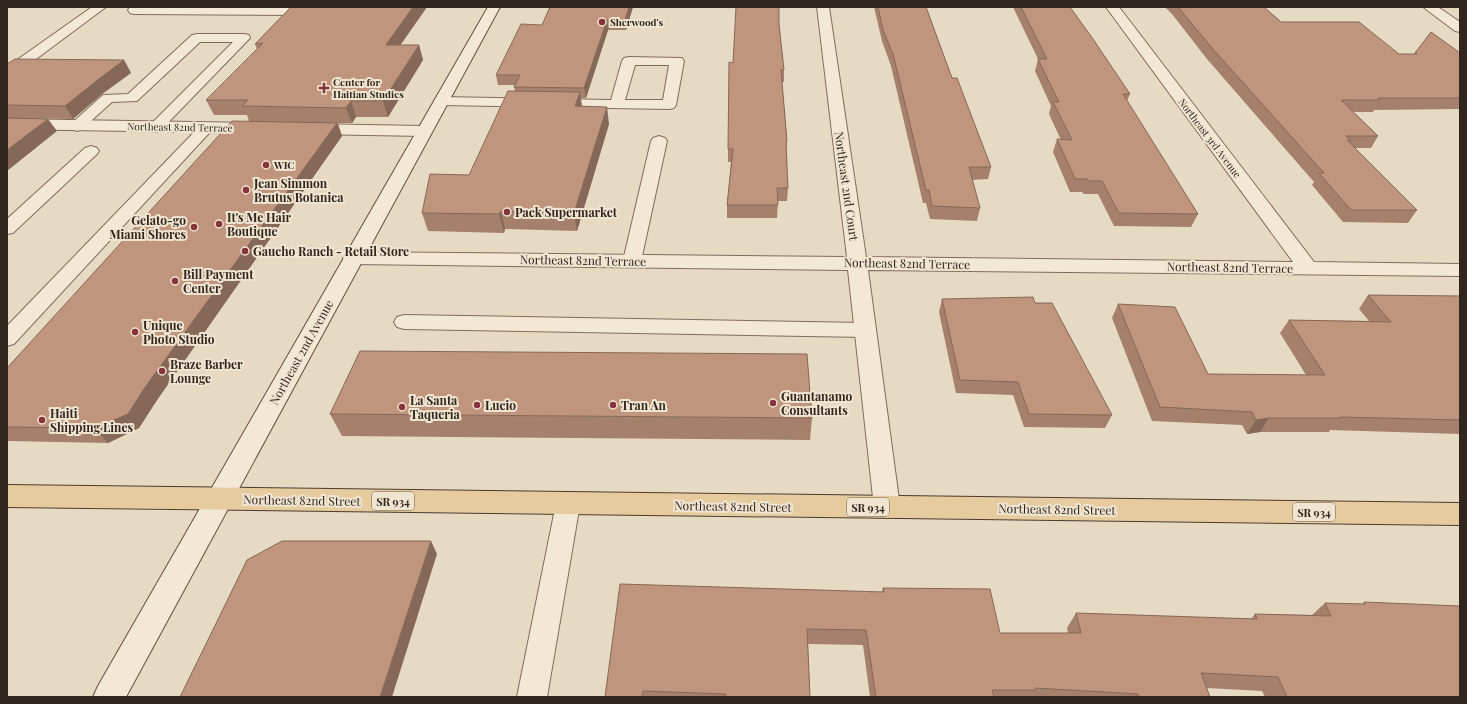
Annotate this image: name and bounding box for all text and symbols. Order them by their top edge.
place label: Sherwood's [610,15,663,29]
marker: Sherwood's [597,17,607,27]
place label: Center for Haitian Studies [333,75,404,101]
marker: Center for Haitian Studies [318,82,330,94]
street label: Northeast 3rd Avenue [1175,95,1245,181]
street label: Northeast 82nd Terrace [127,119,233,135]
street label: Northeast 2nd Court [831,130,863,242]
place label: WIC [273,158,294,172]
marker: WIC [261,160,271,170]
place label: Jean Simmon Brutus Botanica [253,175,344,205]
marker: Jean Simmon Brutus Botanica [241,185,251,195]
place label: Pack Supermarket [515,204,618,220]
marker: Pack Supermarket [502,207,512,217]
place label: It's Me Hair Boutique [227,209,292,239]
place label: Gelato-go Miami Shores [109,212,186,242]
marker: It's Me Hair Boutique [214,219,224,229]
marker: Gelato-go Miami Shores [189,222,199,232]
place label: Gaucho Ranch - Retail Store [253,243,409,259]
marker: Gaucho Ranch - Retail Store [240,246,250,256]
street label: Northeast 82nd Terrace [520,251,646,269]
street label: Northeast 82nd Terrace [844,254,970,272]
street label: Northeast 82nd Terrace [1167,258,1293,276]
place label: Bill Payment Center [183,266,254,296]
marker: Bill Payment Center [170,276,180,286]
street label: Northeast 2nd Avenue [265,297,337,407]
place label: Unique Photo Studio [143,317,215,347]
marker: Unique Photo Studio [130,327,140,337]
place label: Braze Barber Lounge [170,356,243,386]
marker: Braze Barber Lounge [157,366,167,376]
place label: Guantanamo Consultants [781,388,853,418]
place label: La Santa Taqueria [410,392,461,422]
place label: Lucio [485,397,516,413]
place label: Tran An [621,397,667,413]
marker: Guantanamo Consultants [768,398,778,408]
marker: Lucio [472,400,482,410]
marker: Tran An [608,400,618,410]
marker: La Santa Taqueria [397,402,407,412]
place label: Haiti Shipping Lines [50,405,133,435]
marker: Haiti Shipping Lines [37,415,47,425]
street label: Northeast 82nd Street [243,491,362,509]
road number: SR 934 [372,492,414,510]
street label: Northeast 82nd Street [674,497,793,515]
road number: SR 934 [847,498,889,516]
street label: Northeast 82nd Street [998,500,1117,518]
road number: SR 934 [1293,503,1335,521]

